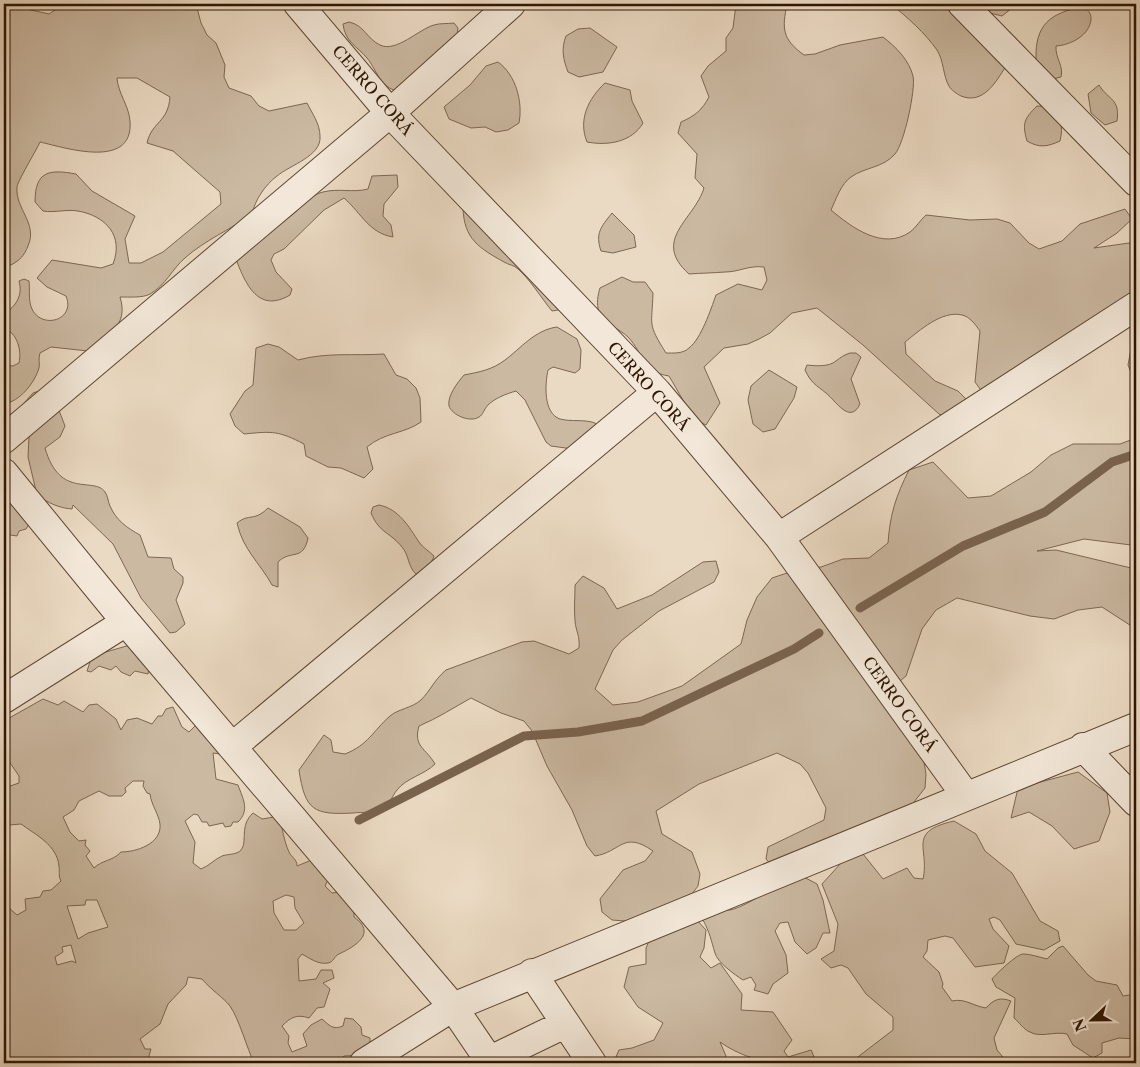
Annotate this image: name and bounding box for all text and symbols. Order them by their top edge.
street label: CERRO CORÁ [328,41,418,140]
street label: CERRO CORÁ [604,337,695,436]
street label: CERRO CORÁ [859,652,942,757]
north arrow [1068,994,1118,1044]
text: N [1069,1016,1091,1034]

